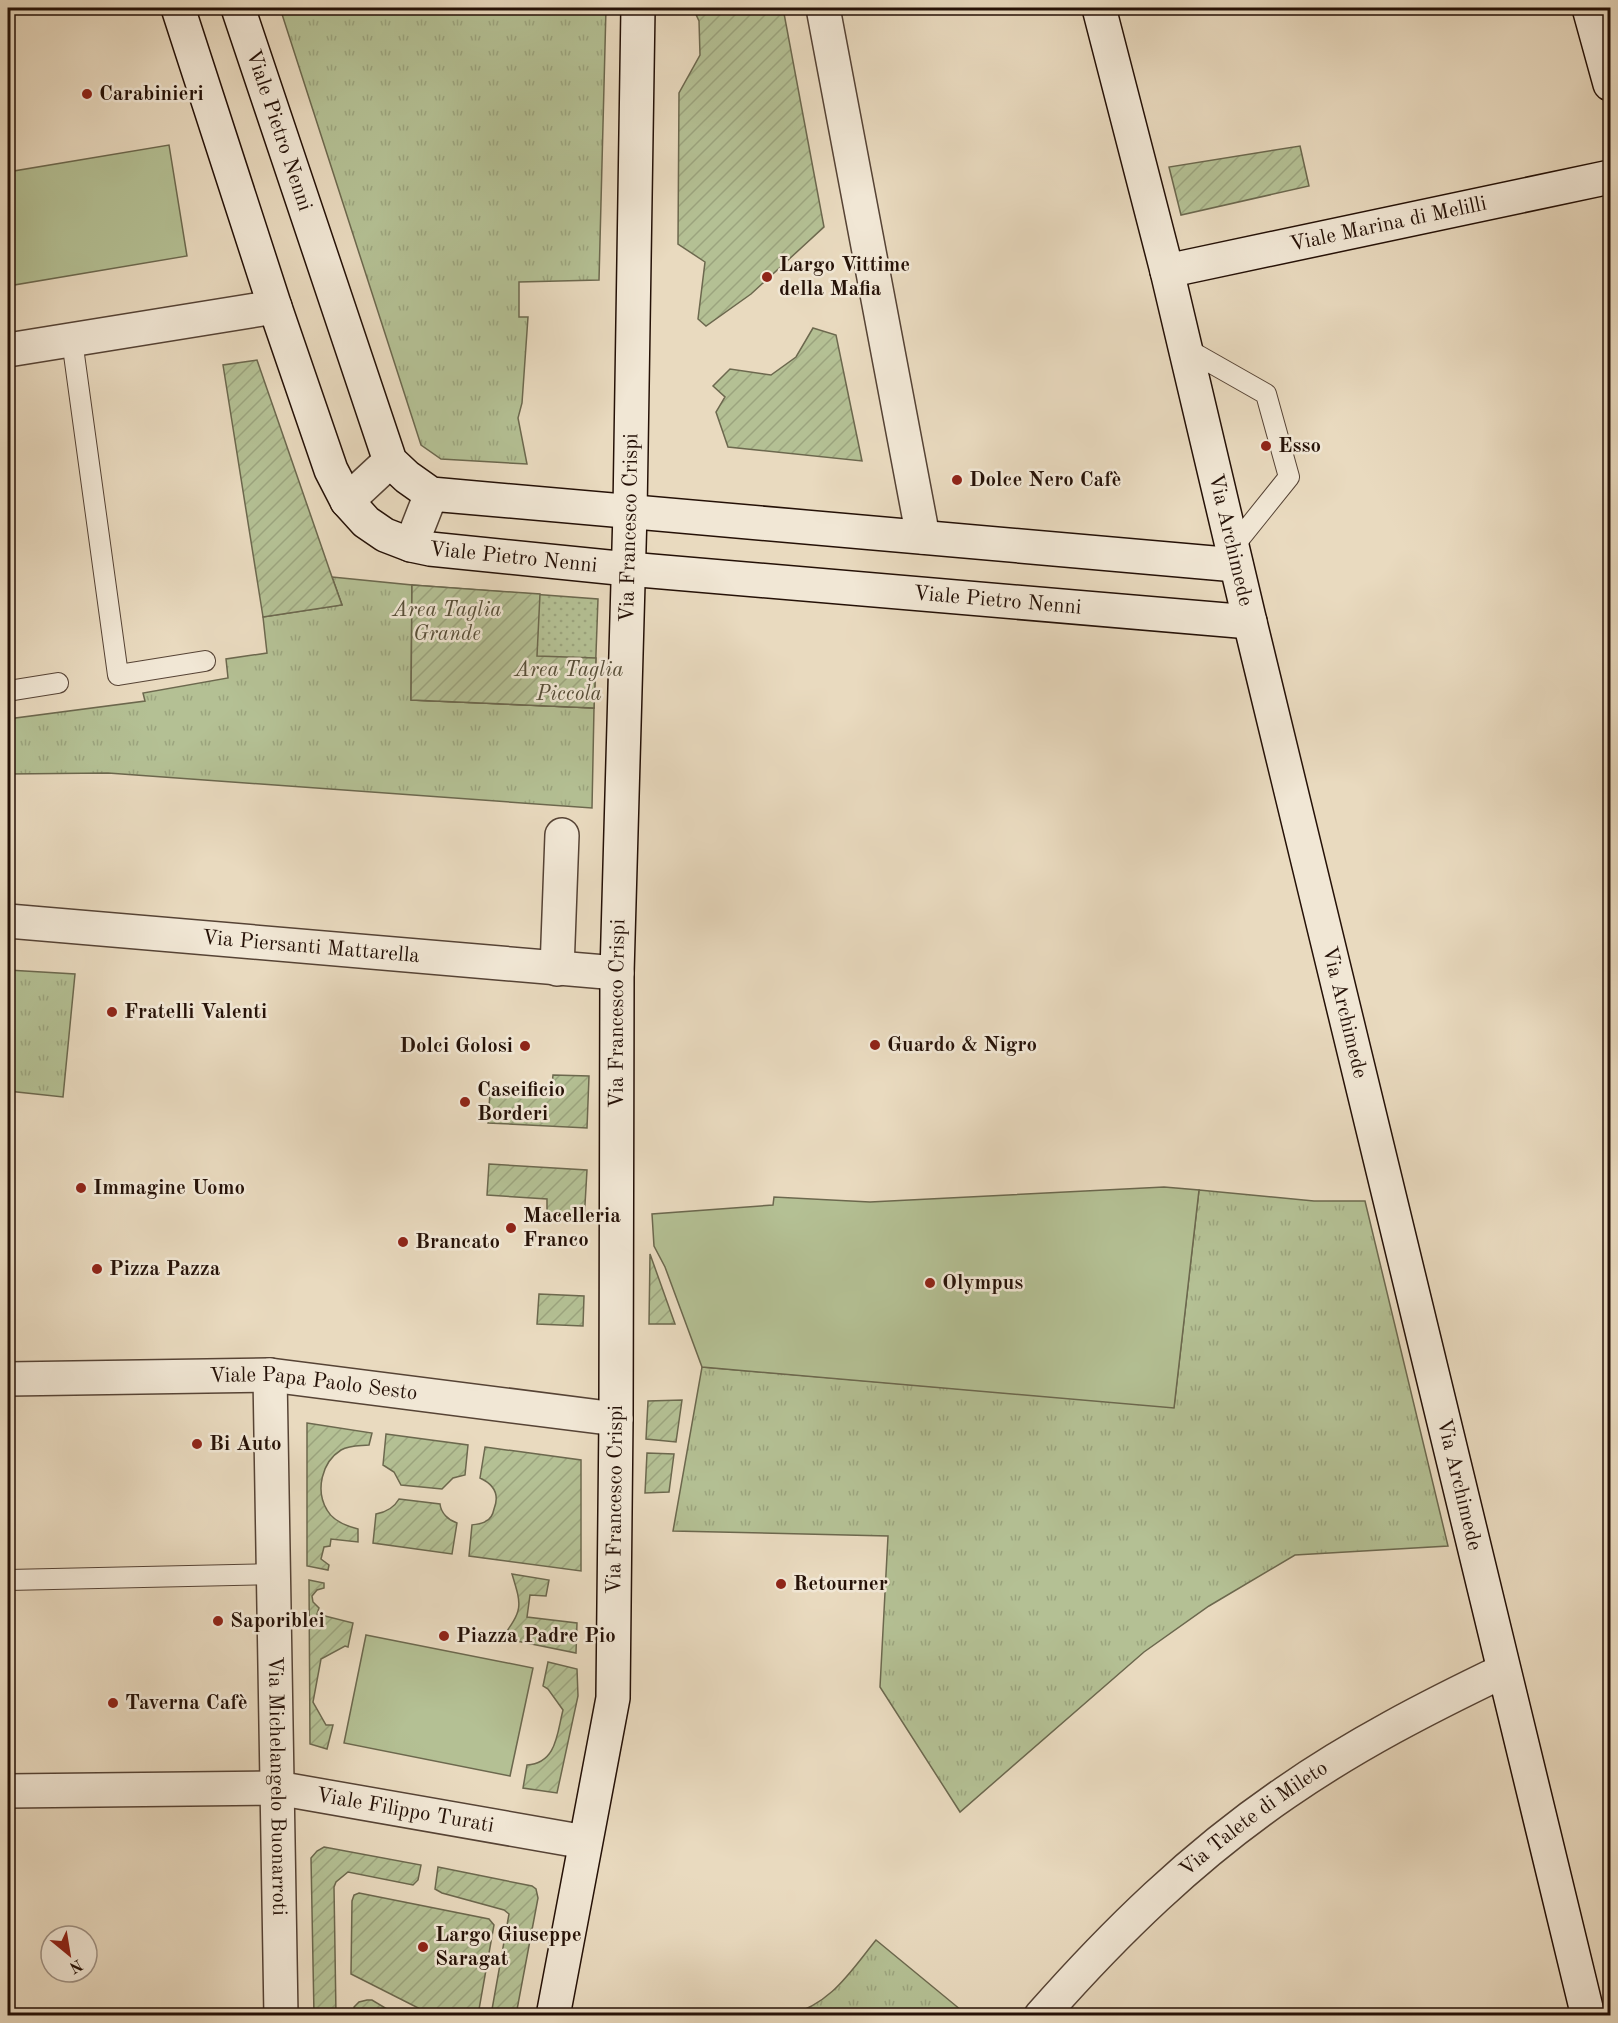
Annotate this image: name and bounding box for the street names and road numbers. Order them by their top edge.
street label: Viale Pietro Nenni [242,47,316,214]
street label: Viale Marina di Melilli [1288,193,1488,255]
street label: Via Francesco Crispi [616,433,642,623]
street label: Via Archimede [1205,472,1256,608]
street label: Viale Pietro Nenni [428,538,598,576]
street label: Viale Pietro Nenni [913,583,1082,618]
street label: Via Francesco Crispi [606,919,629,1108]
street label: Via Piersanti Mattarella [201,927,421,967]
street label: Via Archimede [1319,944,1371,1081]
street label: Viale Papa Paolo Sesto [209,1364,419,1404]
street label: Via Francesco Crispi [604,1405,627,1594]
street label: Via Archimede [1433,1417,1485,1553]
street label: Via Michelangelo Buonarroti [264,1656,290,1916]
street label: Via Talete di Mileto [1176,1757,1331,1881]
street label: Viale Filippo Turati [315,1785,496,1836]

